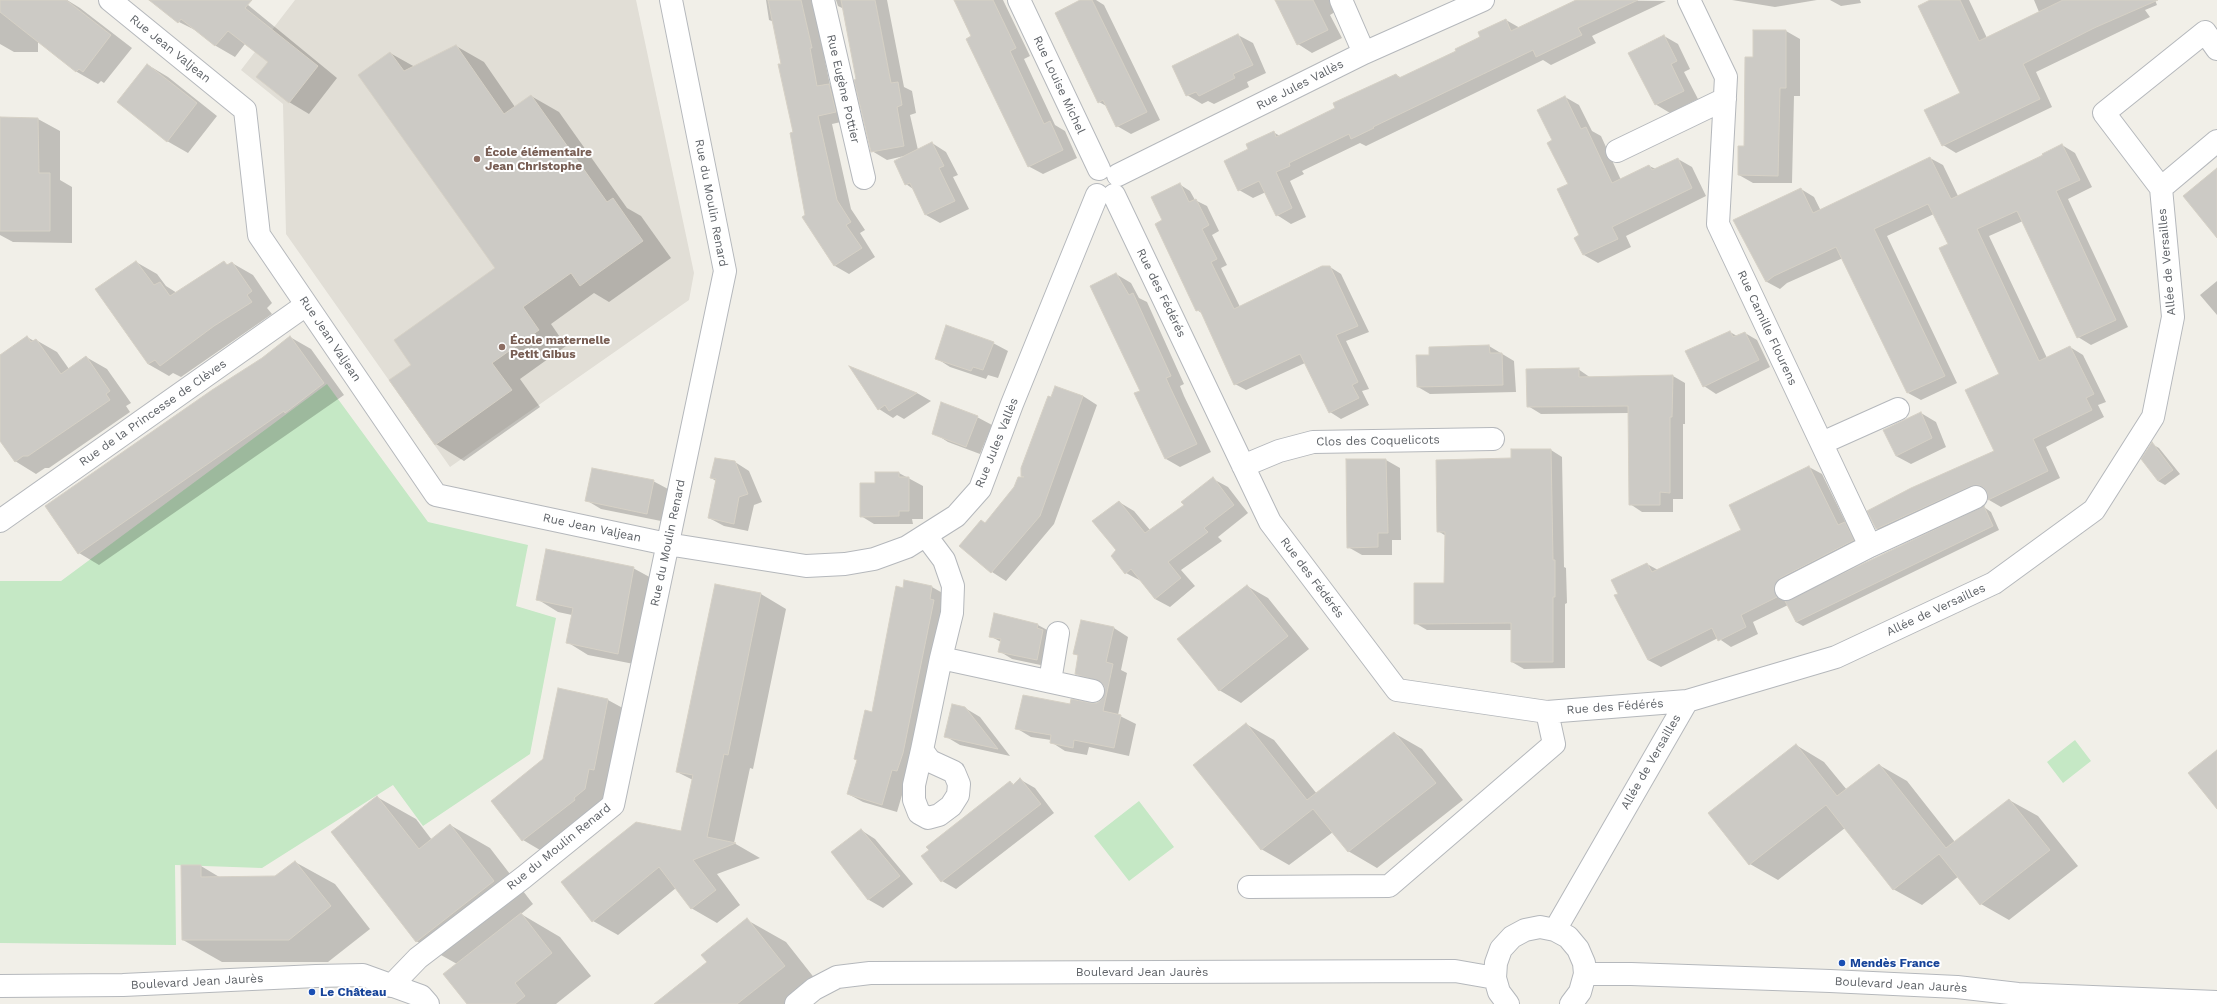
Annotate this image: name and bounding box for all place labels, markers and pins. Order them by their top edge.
place label: École élémentaire Jean Christophe [485,145,592,173]
marker: École élémentaire Jean Christophe [472,154,482,164]
place label: École maternelle Petit Gibus [510,333,610,361]
marker: École maternelle Petit Gibus [497,342,507,352]
place label: Mendès France [1850,956,1940,970]
marker: Mendès France [1837,958,1847,968]
place label: Le Château [320,985,386,999]
marker: Le Château [307,987,317,997]

